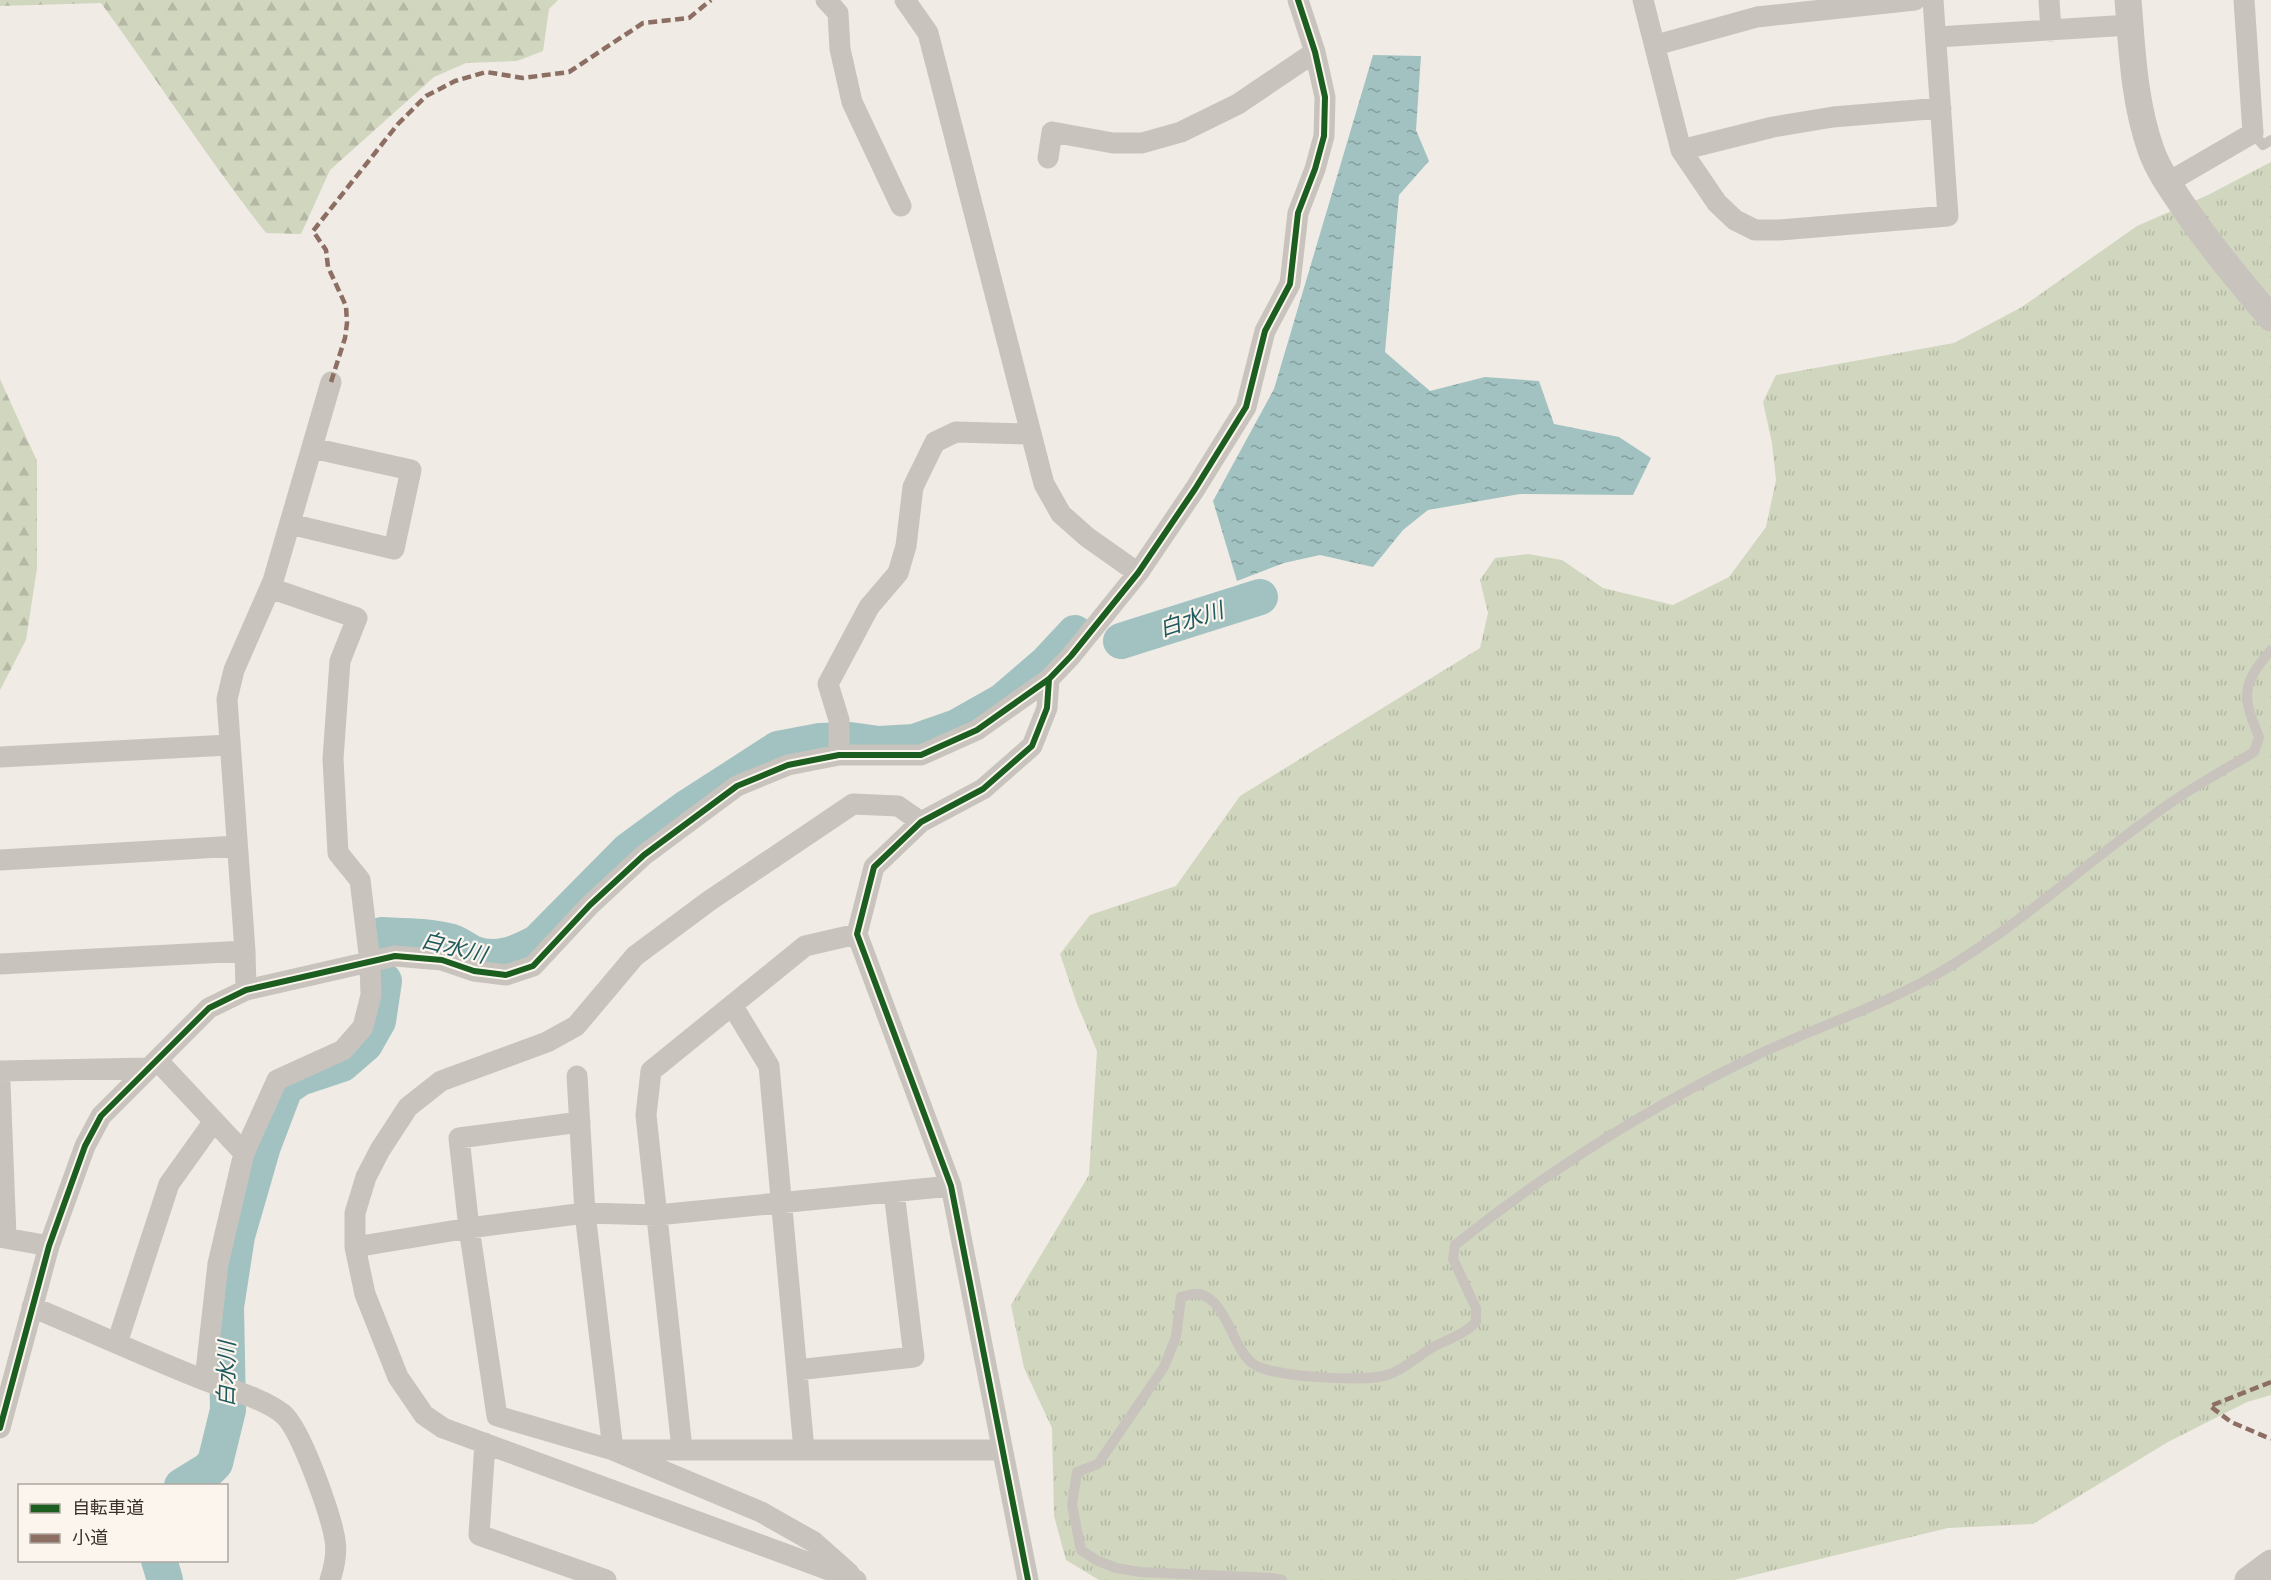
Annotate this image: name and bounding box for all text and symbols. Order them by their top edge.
water label: 白水川 [1156,596,1229,643]
water label: 白水川 [419,926,491,969]
water label: 白水川 [212,1339,241,1407]
legend [18,1484,228,1562]
text: 自転車道 [72,1497,144,1519]
text: 小道 [72,1527,108,1549]

